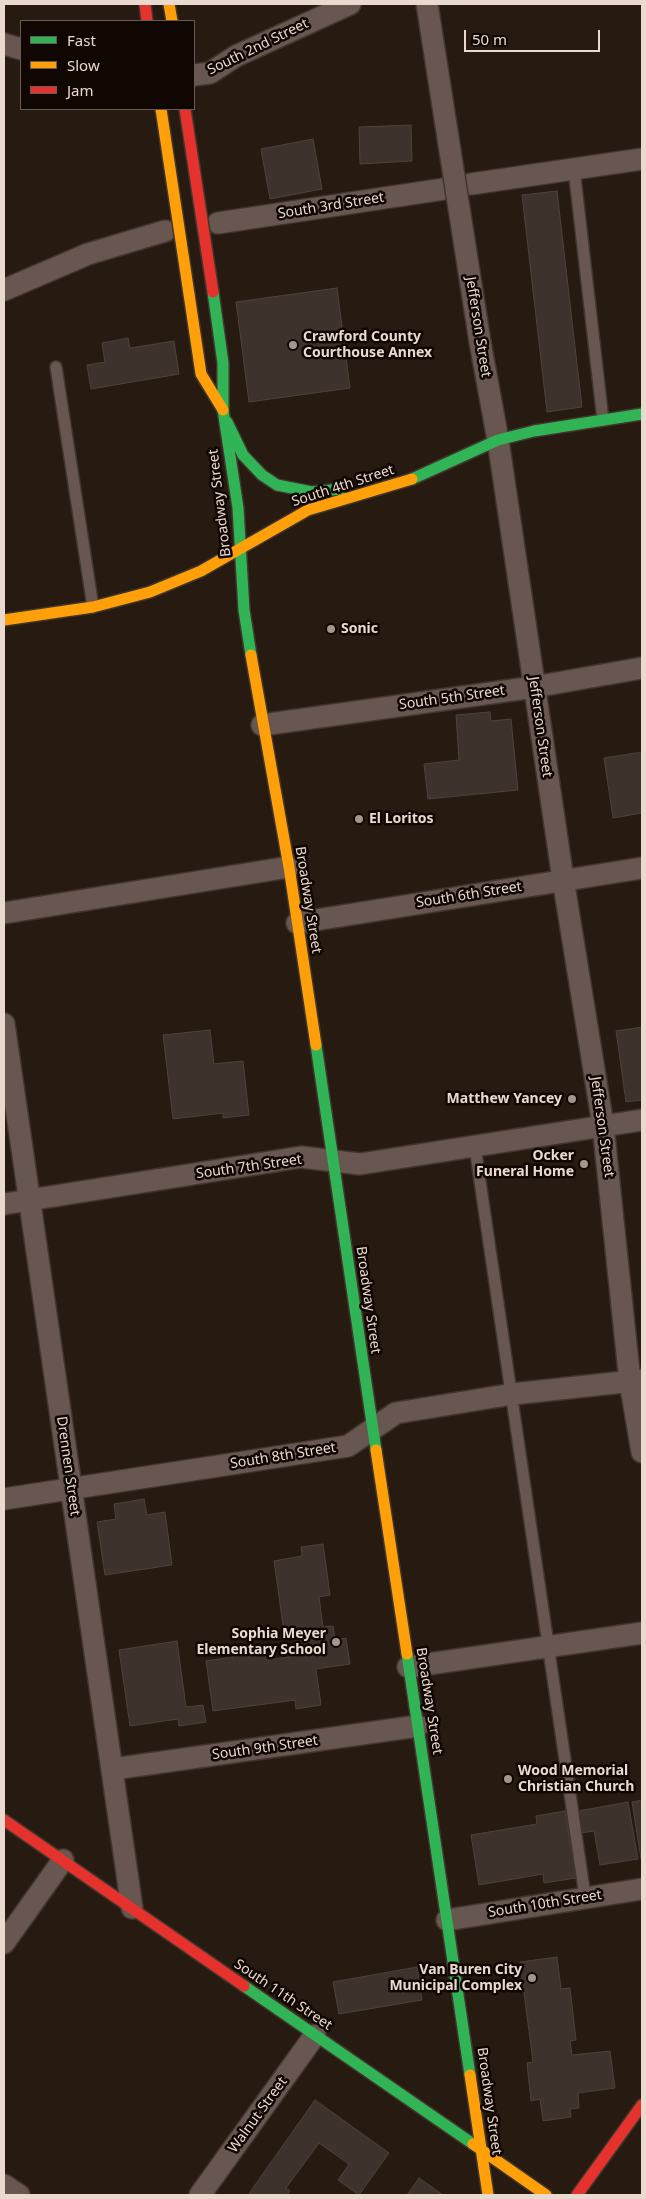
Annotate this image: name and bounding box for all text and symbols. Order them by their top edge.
street label: South 2nd Street [205,15,311,79]
legend [20,20,195,110]
scale bar [466,20,602,52]
text: 50 m [472,29,507,49]
text: Fast [67,30,96,50]
text: Slow [67,55,100,75]
text: Jam [67,80,94,100]
street label: South 3rd Street [277,189,385,223]
street label: Jefferson Street [462,276,494,378]
place label: Crawford County Courthouse Annex [303,329,432,362]
marker: Crawford County Courthouse Annex [287,339,299,351]
street label: Broadway Street [205,448,235,558]
street label: South 4th Street [290,462,396,510]
place label: Sonic [341,621,378,637]
marker: Sonic [325,623,337,635]
street label: Jefferson Street [525,676,555,778]
street label: South 5th Street [398,682,506,714]
place label: El Loritos [369,811,434,827]
marker: El Loritos [353,813,365,825]
street label: Broadway Street [291,845,325,955]
street label: South 6th Street [415,878,523,912]
street label: Jefferson Street [587,1076,617,1178]
place label: Matthew Yancey [447,1091,562,1107]
marker: Matthew Yancey [566,1093,578,1105]
place label: Ocker Funeral Home [476,1148,574,1180]
street label: South 7th Street [195,1151,303,1183]
marker: Ocker Funeral Home [578,1158,590,1170]
street label: Broadway Street [352,1245,384,1355]
street label: Drennen Street [53,1415,83,1517]
street label: South 8th Street [229,1439,337,1473]
place label: Sophia Meyer Elementary School [196,1626,326,1658]
marker: Sophia Meyer Elementary School [330,1636,342,1648]
street label: Broadway Street [412,1646,446,1756]
street label: South 9th Street [211,1732,319,1764]
place label: Wood Memorial Christian Church [518,1763,634,1795]
marker: Wood Memorial Christian Church [502,1773,514,1785]
street label: South 10th Street [487,1887,603,1921]
street label: South 11th Street [231,1956,335,2034]
place label: Van Buren City Municipal Complex [389,1962,522,1994]
marker: Van Buren City Municipal Complex [526,1972,538,1984]
street label: Broadway Street [473,2046,505,2156]
street label: Walnut Street [225,2074,291,2156]

